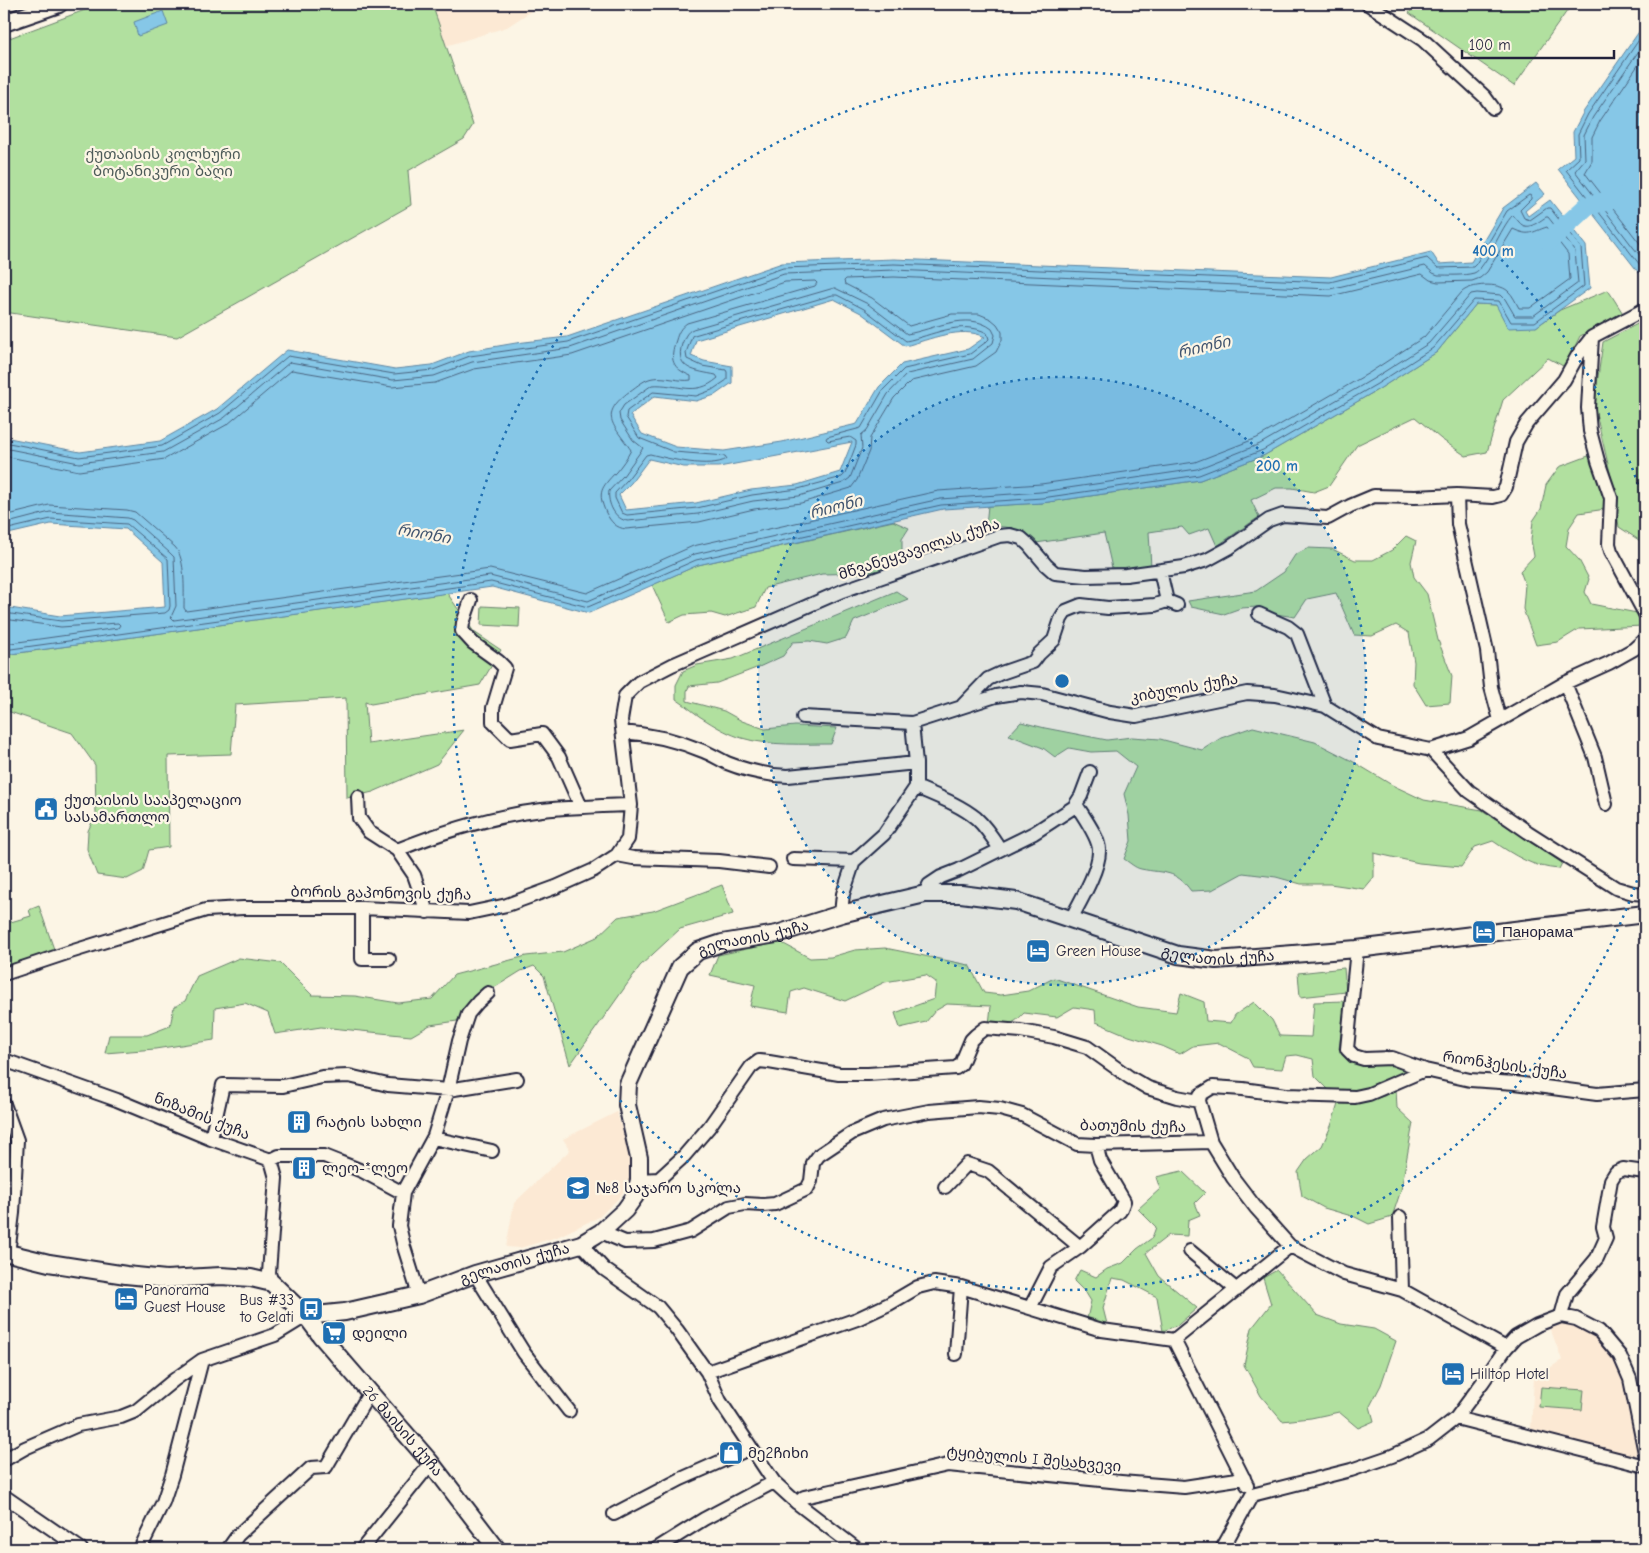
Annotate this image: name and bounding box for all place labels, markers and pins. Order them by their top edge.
centre of rings [1053,672,1071,690]
place label: ქუთაისის სააპელაციო სასამართლო [64,791,242,826]
public building icon: ქუთაისის სააპელაციო სასამართლო [33,796,59,822]
hotel icon: Панорама [1471,919,1497,945]
place label: Панорама [1502,923,1574,941]
hotel icon: Green House [1025,938,1051,964]
place label: Green House [1056,942,1141,960]
building icon: რატის სახლი [286,1109,312,1135]
place label: რატის სახლი [316,1113,422,1131]
building icon: ლეო-*ლეო [291,1155,317,1181]
place label: ლეო-*ლეო [322,1159,408,1177]
school or university icon: №8 საჯარო სკოლა [565,1175,591,1201]
place label: №8 საჯარო სკოლა [596,1179,741,1197]
place label: Panorama Guest House [144,1281,226,1316]
hotel icon: Panorama Guest House [113,1286,139,1312]
place label: Bus #33 to Gelati [239,1291,294,1326]
bus stop icon: Bus #33 to Gelati [298,1296,324,1322]
supermarket icon: დეილი [321,1320,347,1346]
place label: დეილი [352,1324,407,1342]
hotel icon: Hilltop Hotel [1440,1361,1466,1387]
place label: Hilltop Hotel [1470,1365,1549,1383]
shop icon: მე2ჩიხი [718,1440,744,1466]
place label: მე2ჩიხი [748,1444,809,1462]

